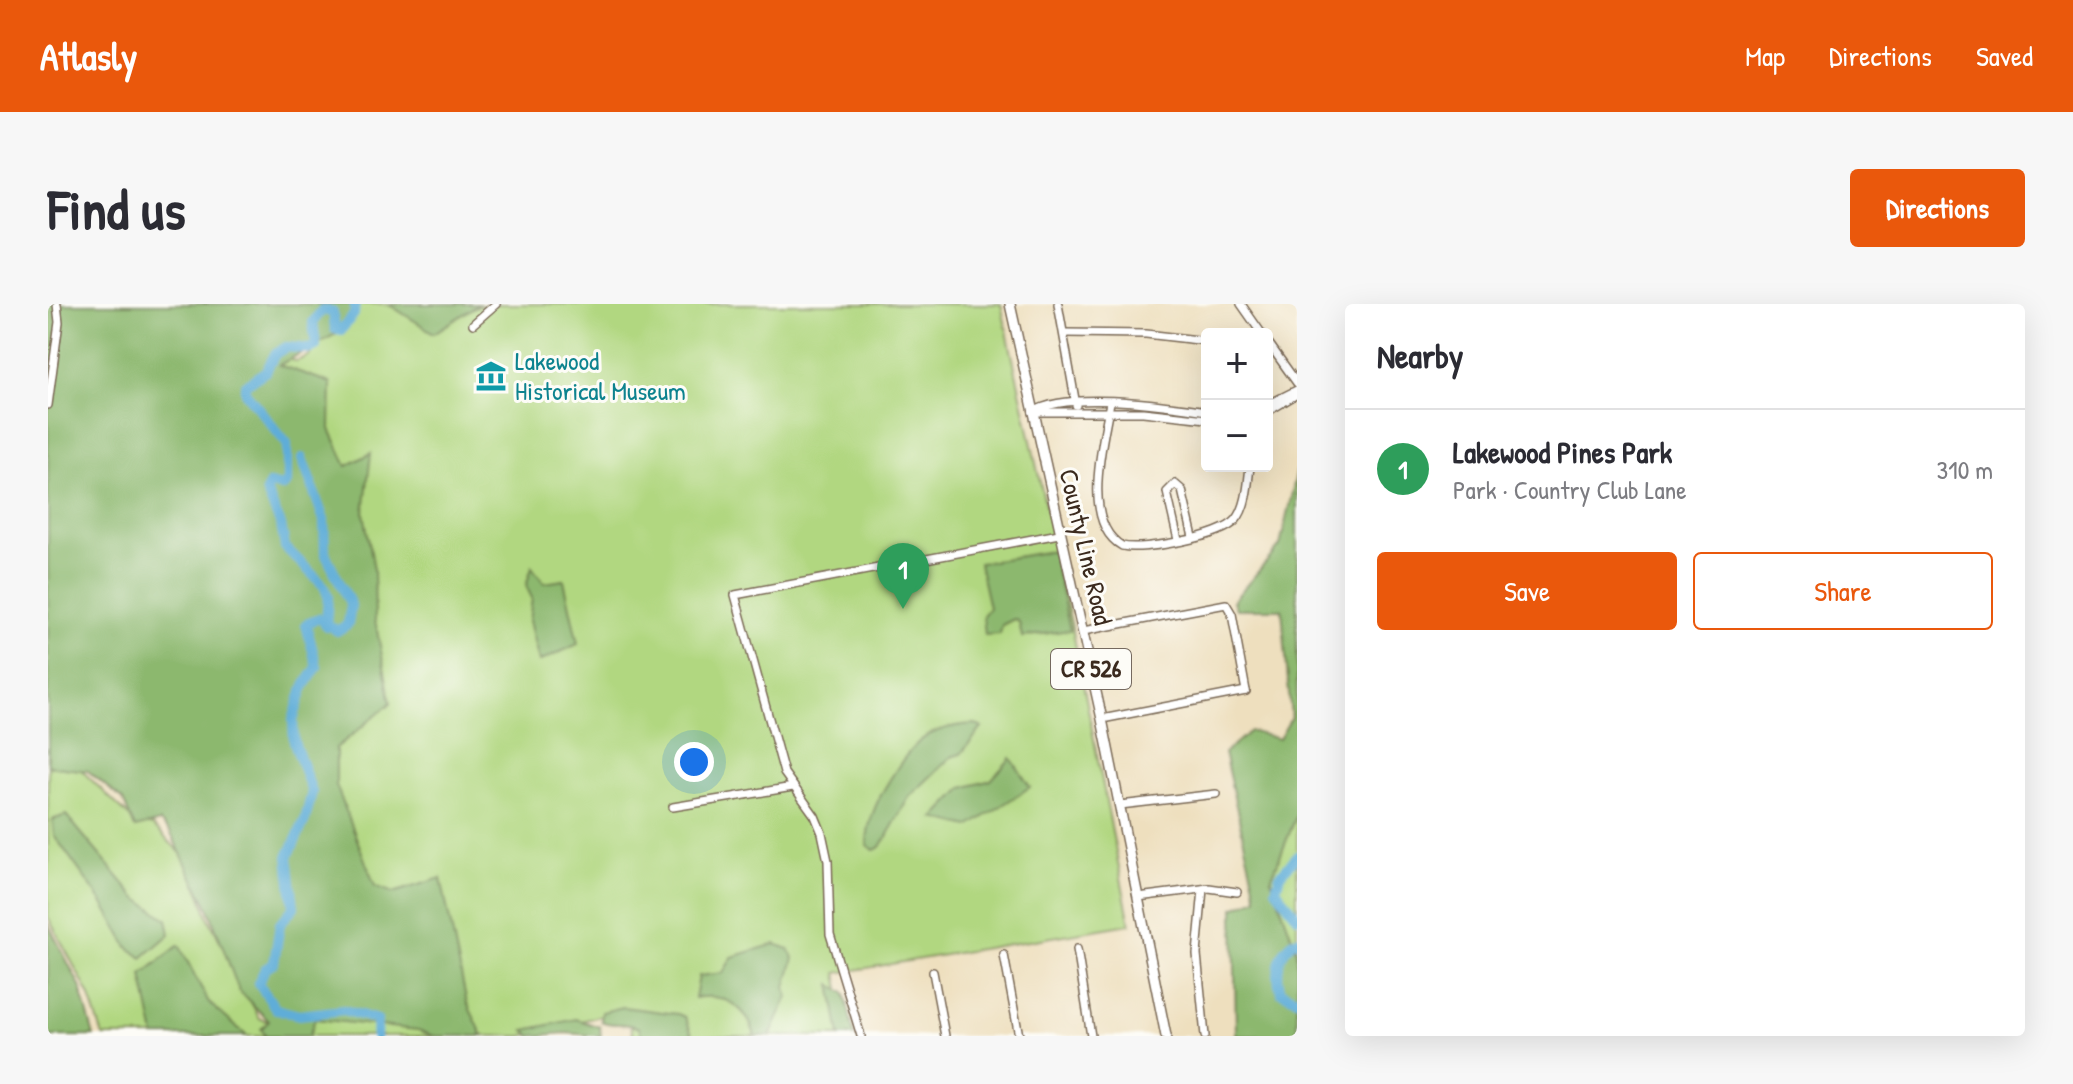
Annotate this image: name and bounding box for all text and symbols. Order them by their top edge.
text: Atlasly [40,30,137,82]
text: Map [1745,37,1785,75]
text: Directions [1829,37,1932,75]
text: Saved [1976,37,2033,75]
button: Directions [1850,169,2025,247]
text: Find us [48,171,186,246]
map controls [1201,328,1273,472]
button: + [1201,328,1273,400]
text: Nearby [1377,333,1463,379]
place label: Lakewood Historical Museum [515,343,686,408]
museum icon: Lakewood Historical Museum [474,359,508,393]
button: − [1201,400,1273,472]
text: Lakewood Pines Park [1453,432,1672,472]
text: 1 [1398,452,1408,487]
text: 310 m [1937,452,1993,487]
street label: County Line Road [1052,465,1121,628]
text: Park · Country Club Lane [1453,472,1687,507]
pin: 1 [877,543,929,609]
button: Save [1377,552,1677,630]
button: Share [1693,552,1993,630]
road number: CR 526 [1051,649,1131,689]
your location [674,742,714,782]

